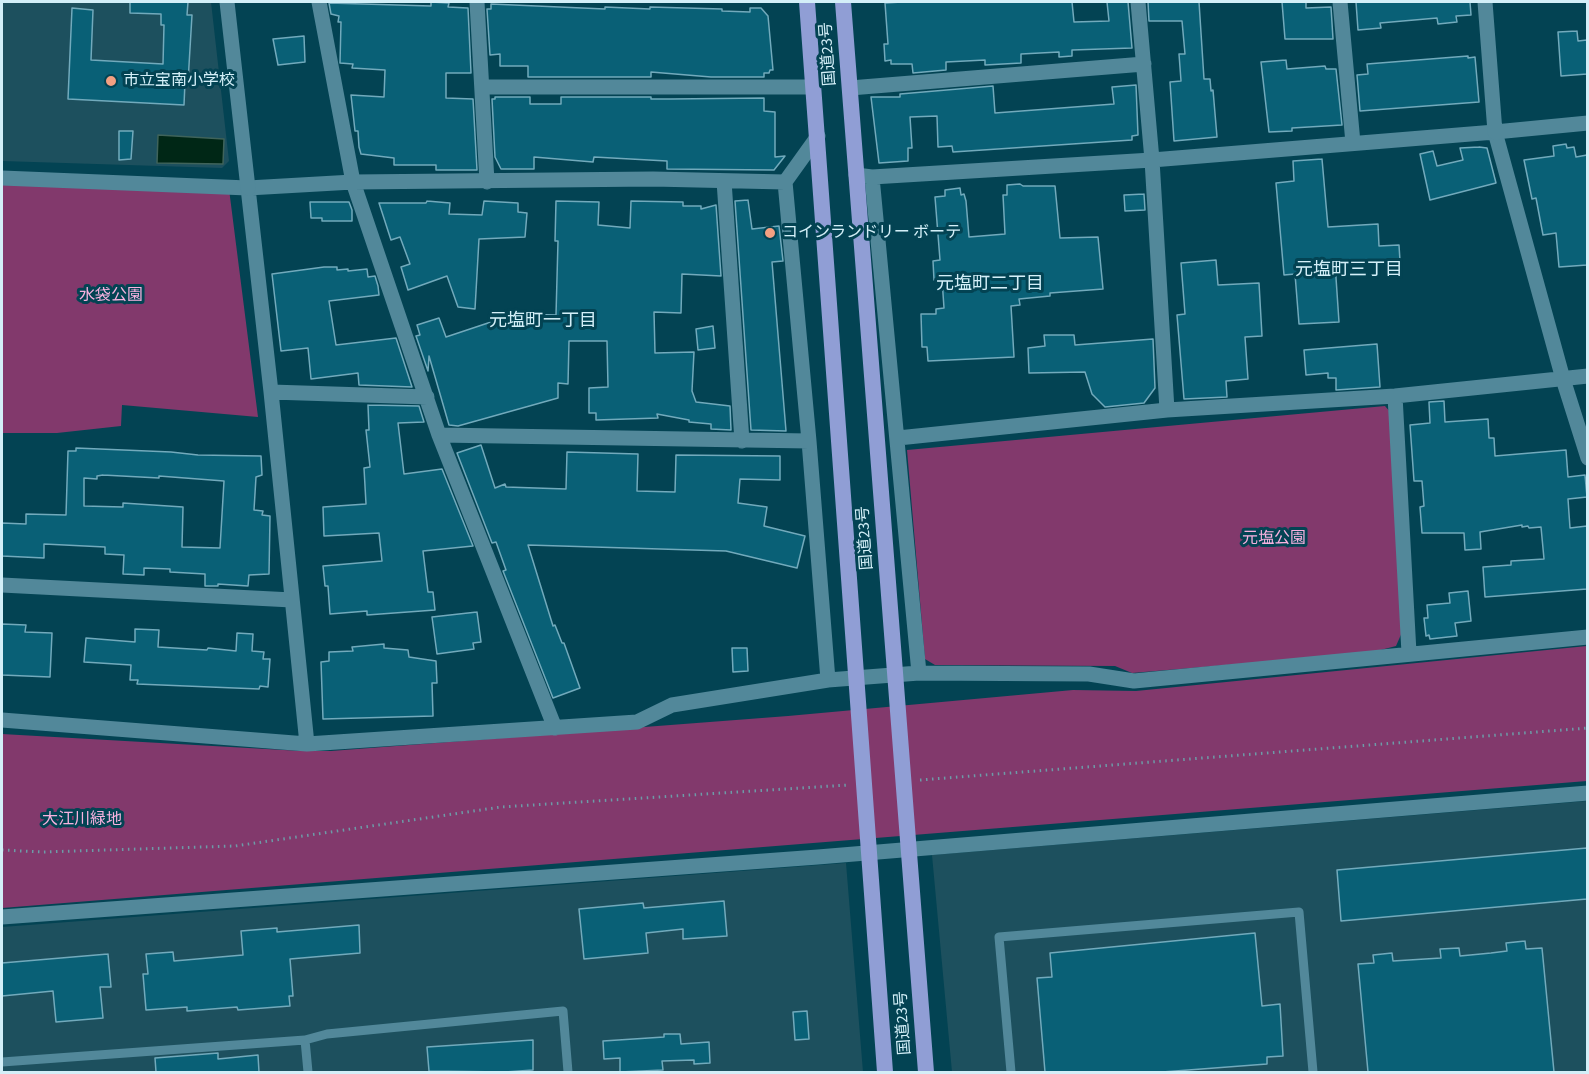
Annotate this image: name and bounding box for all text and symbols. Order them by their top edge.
street label: 国道23号 [817,21,841,87]
place label: 市立宝南小学校 [123,71,235,91]
marker: 市立宝南小学校 [104,74,118,88]
place label: コインランドリー ボーテ [782,223,961,243]
marker: コインランドリー ボーテ [763,226,777,240]
district label: 元塩町三丁目 [1295,260,1403,282]
district label: 元塩町二丁目 [936,274,1044,296]
park label: 水袋公園 [79,286,143,306]
district label: 元塩町一丁目 [489,311,597,333]
street label: 国道23号 [854,505,878,571]
park label: 元塩公園 [1242,529,1306,549]
park label: 大江川緑地 [42,810,122,830]
street label: 国道23号 [892,990,916,1056]

